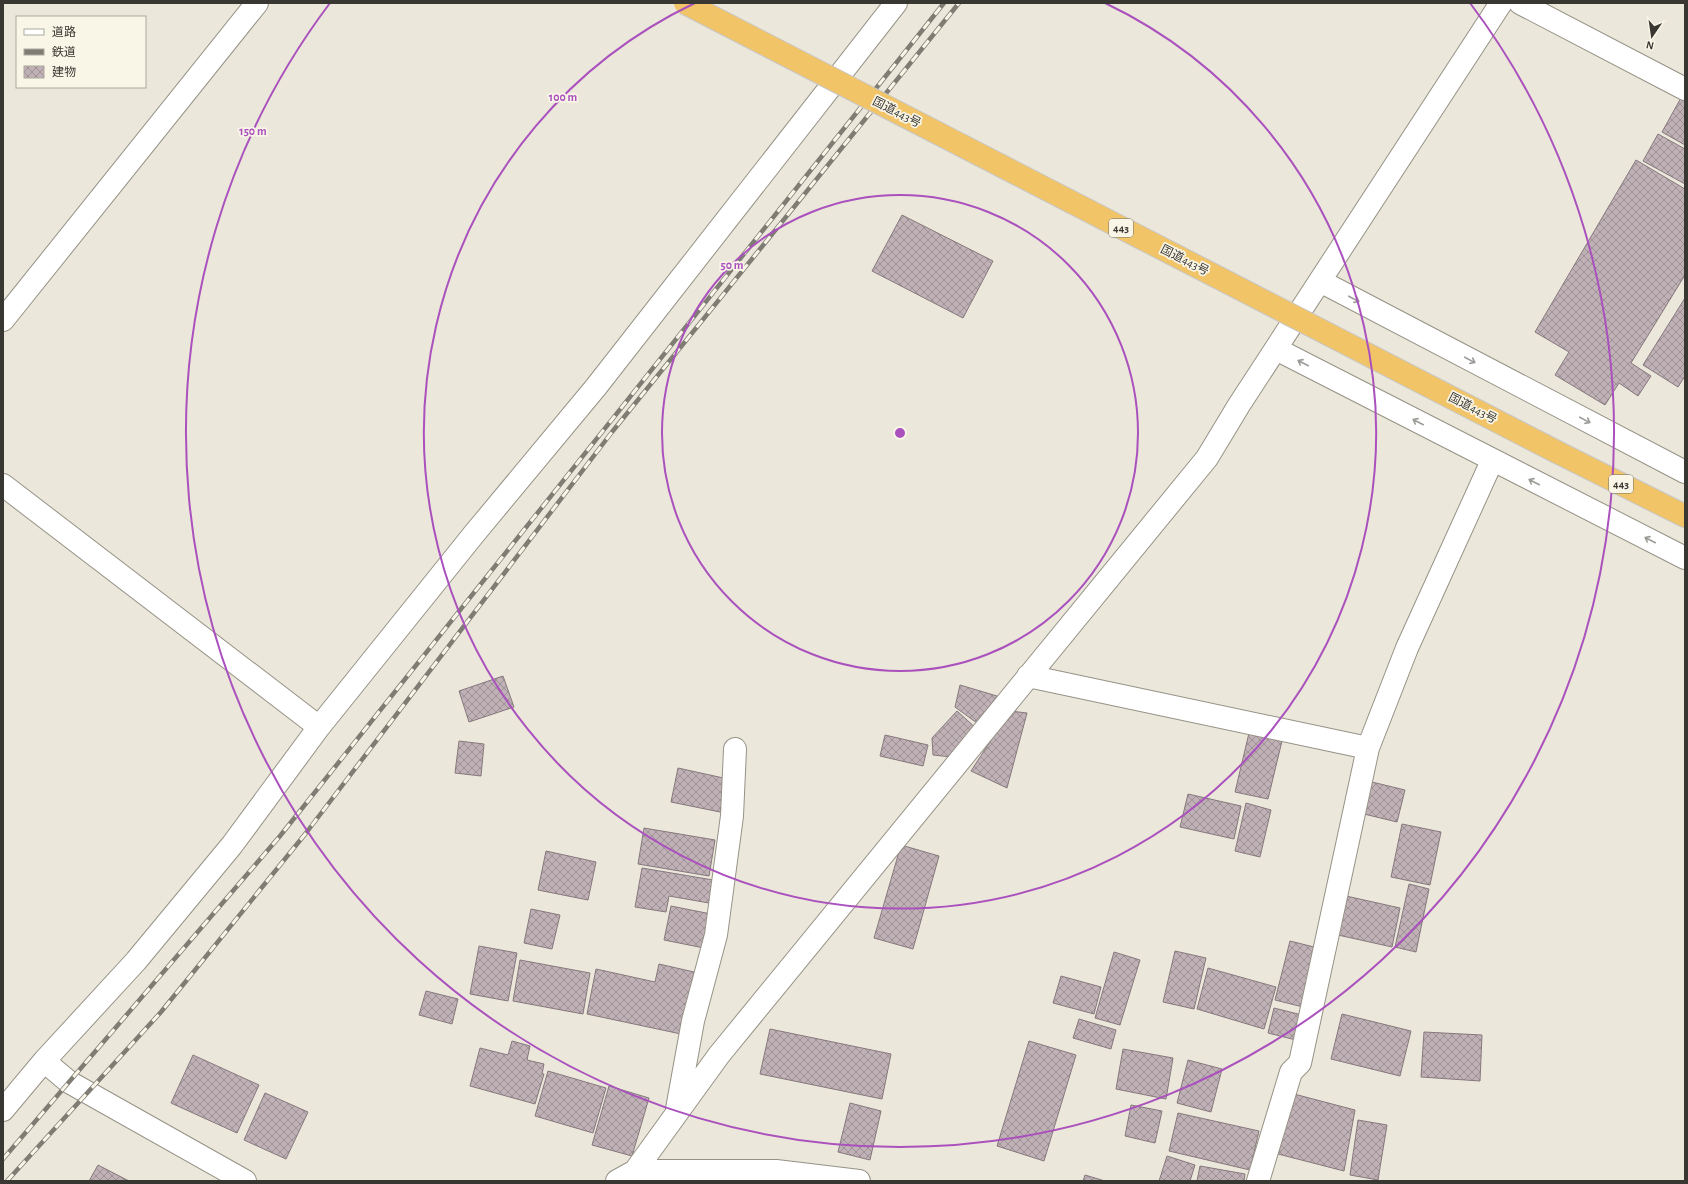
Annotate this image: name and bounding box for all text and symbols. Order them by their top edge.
legend [16,16,146,88]
north arrow [1632,16,1672,56]
text: 道路 [52,25,76,38]
text: N [1645,39,1655,51]
text: 鉄道 [52,45,76,58]
text: 建物 [52,65,76,78]
text: 100 m [549,91,577,103]
street label: 国道443号 [871,94,924,129]
text: 150 m [239,125,267,137]
road number: 443 [1109,219,1133,237]
street label: 国道443号 [1159,242,1212,277]
text: 50 m [721,259,744,271]
one-way arrow [1348,296,1360,304]
one-way arrow [1464,356,1476,364]
one-way arrow [1297,359,1309,366]
street label: 国道443号 [1447,390,1500,425]
one-way arrow [1579,417,1591,424]
one-way arrow [1413,418,1425,426]
centre of rings [893,426,907,440]
road number: 443 [1609,475,1633,493]
one-way arrow [1528,477,1540,485]
one-way arrow [1644,536,1656,543]

